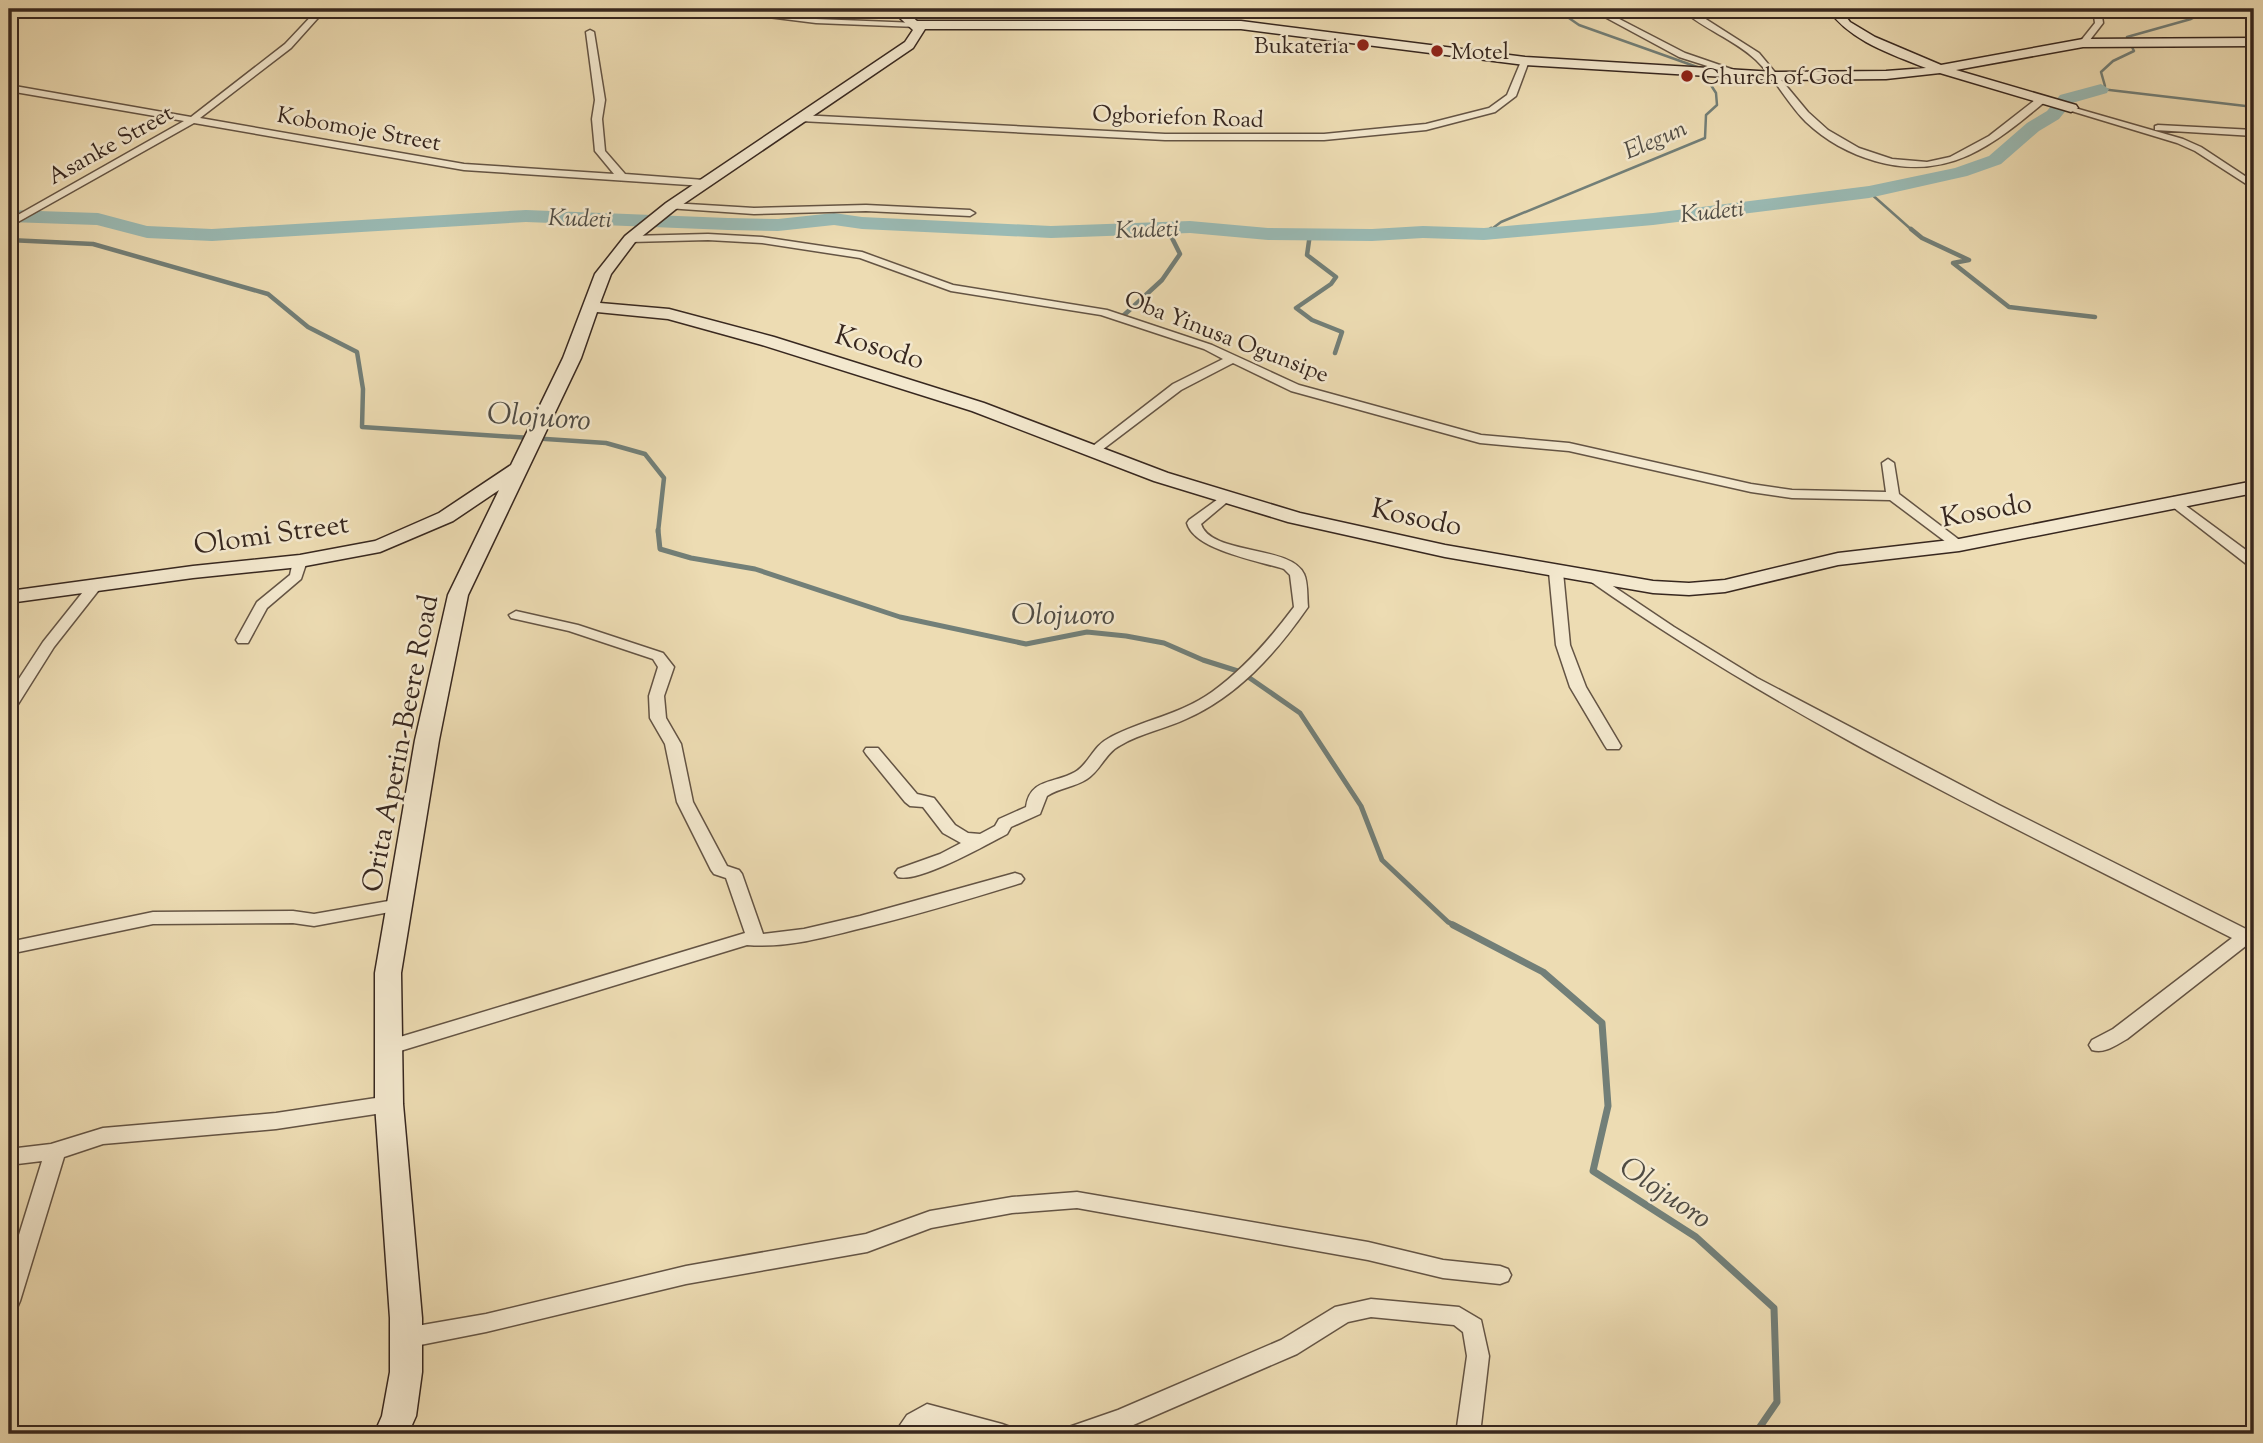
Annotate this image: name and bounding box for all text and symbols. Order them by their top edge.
place label: Bukateria [1254,31,1349,64]
marker: Bukateria [1355,37,1371,53]
place label: Motel [1451,37,1509,70]
marker: Motel [1429,43,1445,59]
place label: Church of God [1701,62,1853,95]
marker: Church of God [1679,68,1695,84]
street label: Asanke Street [42,98,180,194]
street label: Ogboriefon Road [1091,99,1264,138]
street label: Kobomoje Street [274,100,443,161]
water label: Elegun [1619,112,1693,169]
water label: Kudeti [1679,193,1746,233]
water label: Kudeti [547,202,612,238]
water label: Kudeti [1115,213,1180,249]
street label: Oba Yinusa Ogunsipe [1119,284,1333,393]
street label: Kosodo [830,316,929,381]
water label: Olojuoro [486,393,592,444]
street label: Kosodo [1938,484,2035,540]
street label: Kosodo [1367,490,1465,548]
street label: Olomi Street [191,505,352,567]
street label: Orita Aperin-Beere Road [353,591,450,896]
water label: Olojuoro [1011,595,1115,638]
water label: Olojuoro [1610,1147,1720,1241]

